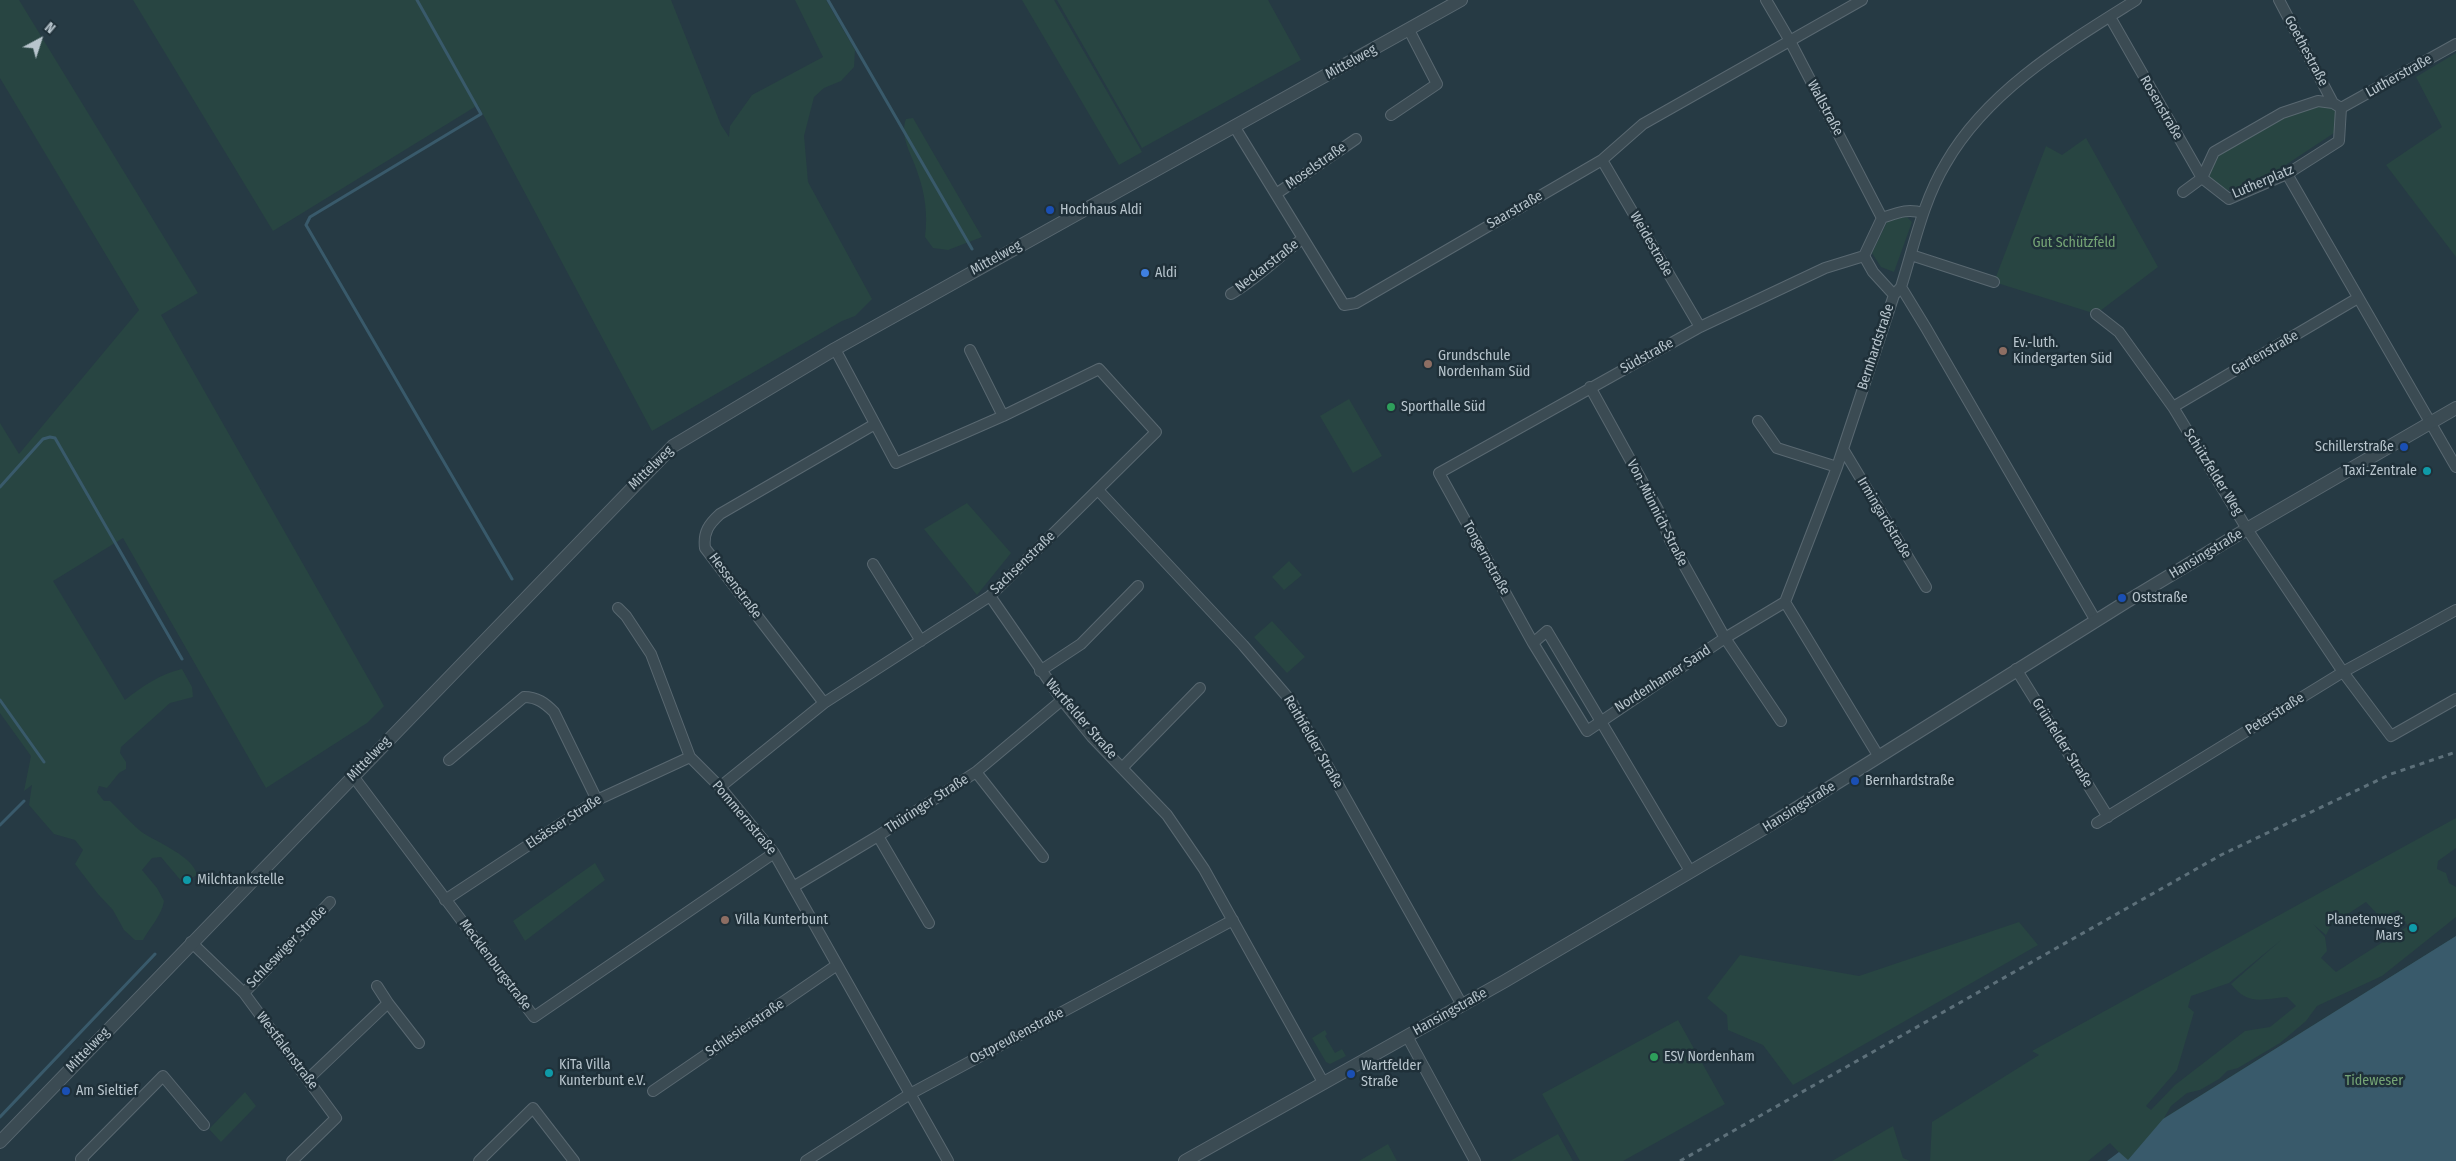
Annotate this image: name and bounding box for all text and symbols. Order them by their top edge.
street label: Goethestraße [2280,13,2332,89]
north arrow [15,15,65,65]
text: N [41,19,59,37]
street label: Mittelweg [1323,41,1379,83]
street label: Lutherstraße [2363,51,2435,101]
street label: Rosenstraße [2136,73,2186,143]
street label: Wallstraße [1803,77,1847,139]
street label: Moselstraße [1282,139,1350,193]
street label: Lutherplatz [2230,162,2296,202]
street label: Saarstraße [1484,187,1546,233]
place label: Hochhaus Aldi [1060,202,1142,218]
marker: Hochhaus Aldi [1044,204,1056,216]
street label: Weidestraße [1626,209,1676,279]
park label: Gut Schützfeld [2032,235,2116,251]
street label: Neckarstraße [1232,236,1302,296]
street label: Mittelweg [968,237,1024,279]
place label: Aldi [1155,265,1177,281]
marker: Aldi [1139,267,1151,279]
street label: Bernhardstraße [1854,302,1898,392]
street label: Gartenstraße [2228,327,2302,379]
street label: Südstraße [1618,335,1676,377]
place label: Ev.-luth. Kindergarten Süd [2013,335,2112,368]
marker: Ev.-luth. Kindergarten Süd [1997,345,2009,357]
place label: Grundschule Nordenham Süd [1438,348,1530,381]
marker: Grundschule Nordenham Süd [1422,358,1434,370]
place label: Sporthalle Süd [1401,399,1486,415]
marker: Sporthalle Süd [1385,401,1397,413]
street label: Schützfelder Weg [2180,426,2246,518]
place label: Schillerstraße [2315,439,2394,455]
marker: Schillerstraße [2398,441,2410,453]
street label: Mittelweg [625,443,677,493]
street label: Von-Münnich-Straße [1623,457,1691,569]
place label: Taxi-Zentrale [2343,463,2417,479]
marker: Taxi-Zentrale [2421,465,2433,477]
street label: Irmingardstraße [1853,474,1915,562]
street label: Tongernstraße [1459,518,1513,598]
street label: Hansingstraße [2166,526,2246,582]
street label: Sachsenstraße [987,528,1059,598]
street label: Hessenstraße [705,550,765,622]
place label: Oststraße [2132,590,2188,606]
marker: Oststraße [2116,592,2128,604]
street label: Nordenhamer Sand [1612,642,1714,716]
street label: Wartfelder Straße [1042,675,1120,763]
street label: Peterstraße [2243,689,2307,739]
street label: Reithfelder Straße [1280,693,1346,791]
street label: Grünfelder Straße [2028,695,2096,791]
street label: Mittelweg [344,733,394,785]
street label: Thüringer Straße [882,771,972,837]
place label: Bernhardstraße [1865,773,1954,789]
marker: Bernhardstraße [1849,775,1861,787]
street label: Pommernstraße [708,778,780,858]
street label: Hansingstraße [1760,778,1838,836]
street label: Elsässer Straße [523,791,605,853]
place label: Milchtankstelle [197,872,284,888]
marker: Milchtankstelle [181,874,193,886]
street label: Schleswiger Straße [243,902,331,992]
place label: Villa Kunterbunt [735,912,828,928]
place label: Planetenweg: Mars [2327,912,2403,944]
marker: Villa Kunterbunt [719,914,731,926]
street label: Mecklenburgstraße [455,916,535,1014]
marker: Planetenweg: Mars [2407,922,2419,934]
street label: Hansingstraße [1410,985,1490,1039]
street label: Schlesienstraße [703,996,787,1060]
street label: Ostpreußenstraße [967,1004,1067,1068]
street label: Westfalenstraße [252,1009,322,1093]
street label: Mittelweg [63,1024,113,1076]
place label: ESV Nordenham [1664,1049,1755,1065]
marker: ESV Nordenham [1648,1051,1660,1063]
place label: KiTa Villa Kunterbunt e.V. [559,1057,646,1090]
place label: Wartfelder Straße [1361,1058,1421,1090]
marker: KiTa Villa Kunterbunt e.V. [543,1067,555,1079]
marker: Wartfelder Straße [1345,1068,1357,1080]
park label: Tideweser [2345,1073,2403,1089]
place label: Am Sieltief [76,1083,138,1099]
marker: Am Sieltief [60,1085,72,1097]

